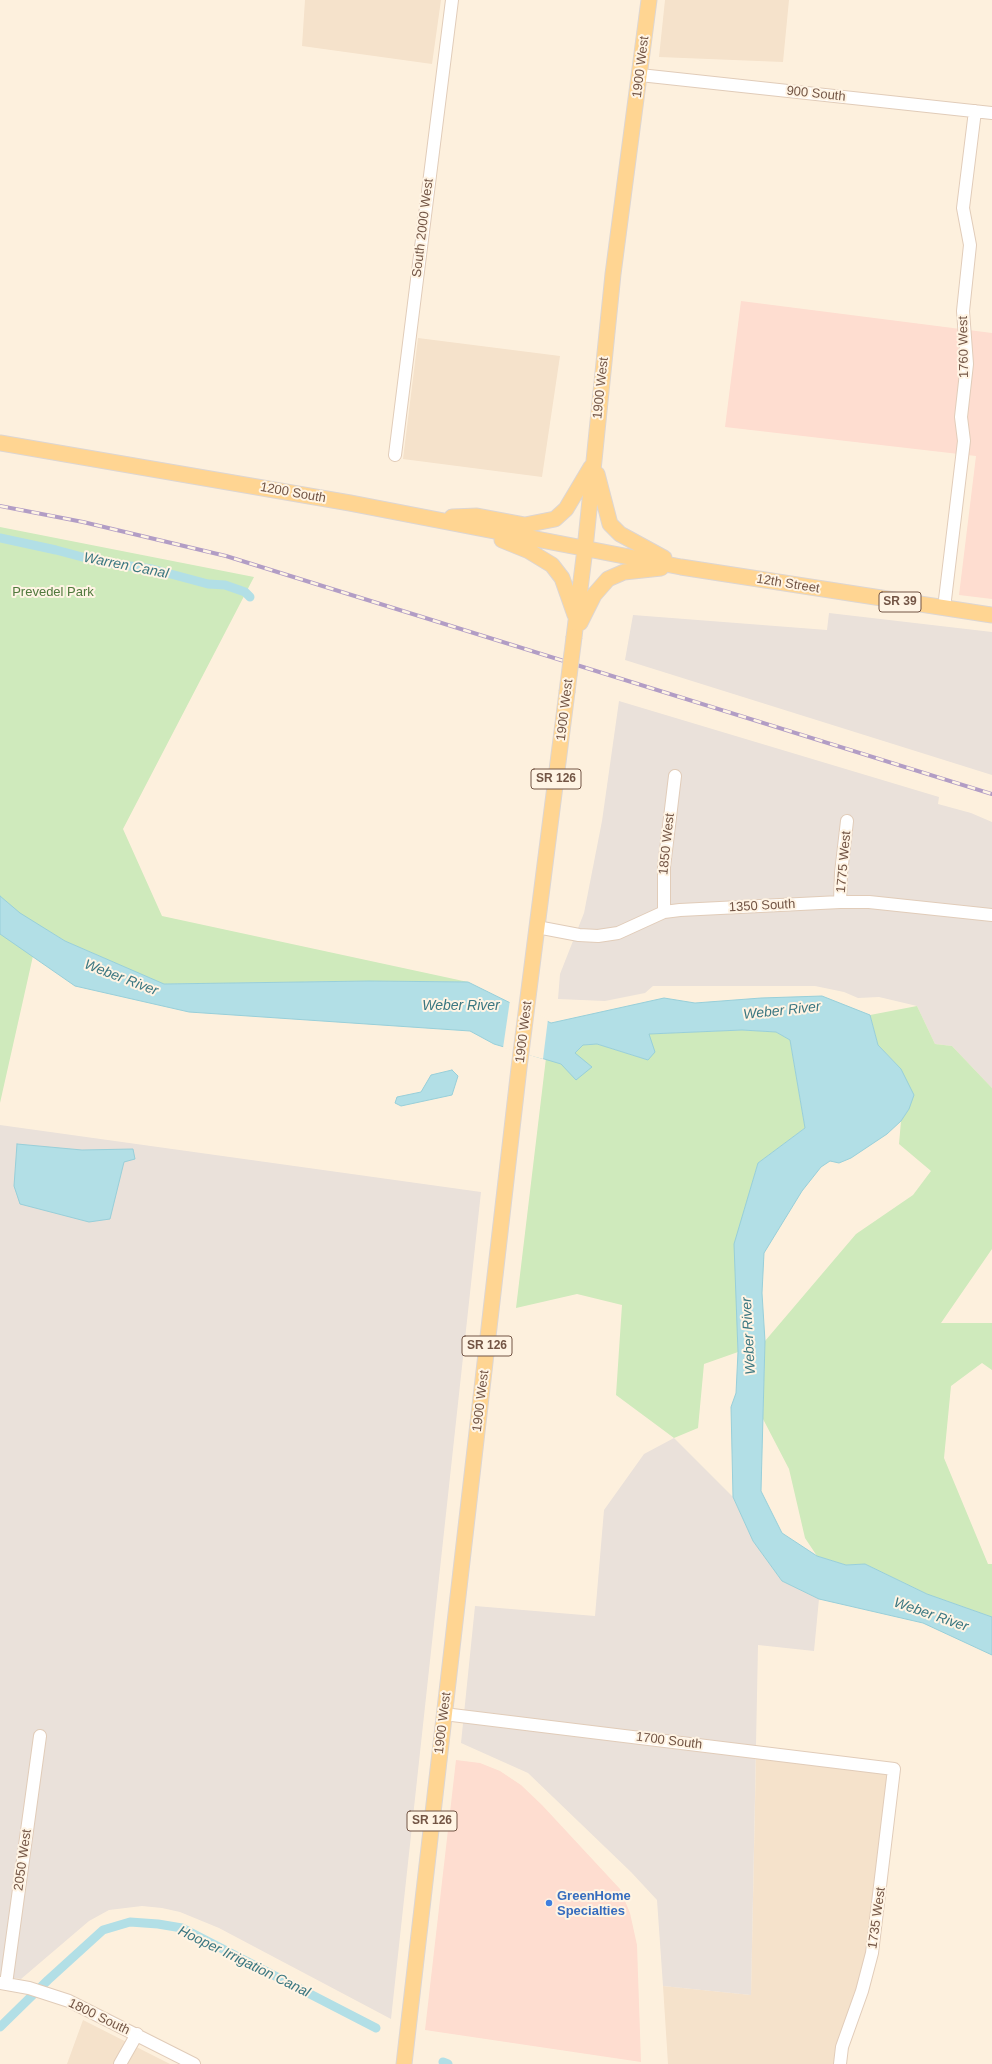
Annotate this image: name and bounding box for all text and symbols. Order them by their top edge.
street label: 1900 West [629,35,653,99]
street label: 900 South [786,83,846,105]
street label: South 2000 West [409,178,437,278]
street label: 1760 West [956,316,972,378]
street label: 1900 West [590,356,612,420]
street label: 1200 South [259,480,327,506]
water label: Warren Canal [82,550,170,582]
street label: 12th Street [755,571,821,597]
park label: Prevedel Park [12,584,94,600]
road number: SR 39 [879,592,921,612]
street label: 1900 West [553,678,577,742]
road number: SR 126 [531,769,581,789]
street label: 1850 West [656,812,678,876]
street label: 1775 West [834,830,854,894]
street label: 1350 South [728,896,796,916]
water label: Weber River [82,956,160,1000]
water label: Weber River [422,998,500,1014]
water label: Weber River [743,999,821,1023]
street label: 1900 West [512,1000,536,1064]
water label: Weber River [739,1297,759,1375]
road number: SR 126 [462,1336,512,1356]
street label: 1900 West [469,1369,493,1433]
water label: Weber River [892,1594,970,1636]
street label: 1900 West [431,1691,455,1755]
street label: 1700 South [635,1729,703,1753]
road number: SR 126 [407,1811,457,1831]
street label: 2050 West [11,1828,35,1892]
street label: 1735 West [865,1886,889,1950]
place label: GreenHome Specialties [557,1888,631,1919]
marker: GreenHome Specialties [544,1898,554,1908]
water label: Hooper Irrigation Canal [175,1923,313,2001]
street label: 1800 South [66,1995,132,2039]

